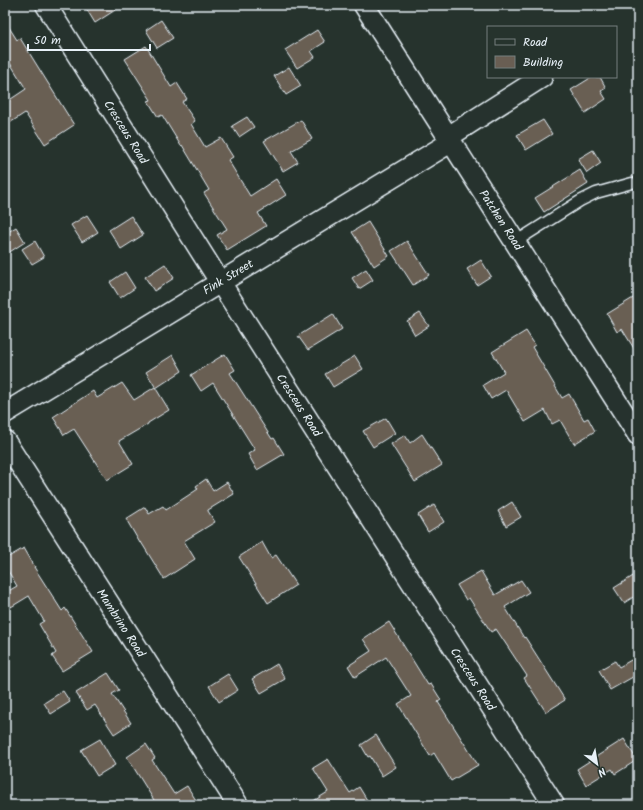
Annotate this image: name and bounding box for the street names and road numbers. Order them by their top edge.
street label: Cresceus Road [98,97,153,169]
street label: Patchen Road [474,186,528,255]
street label: Fink Street [199,255,258,300]
street label: Cresceus Road [271,370,327,442]
street label: Mambrino Road [91,585,150,662]
street label: Cresceus Road [445,644,501,716]

